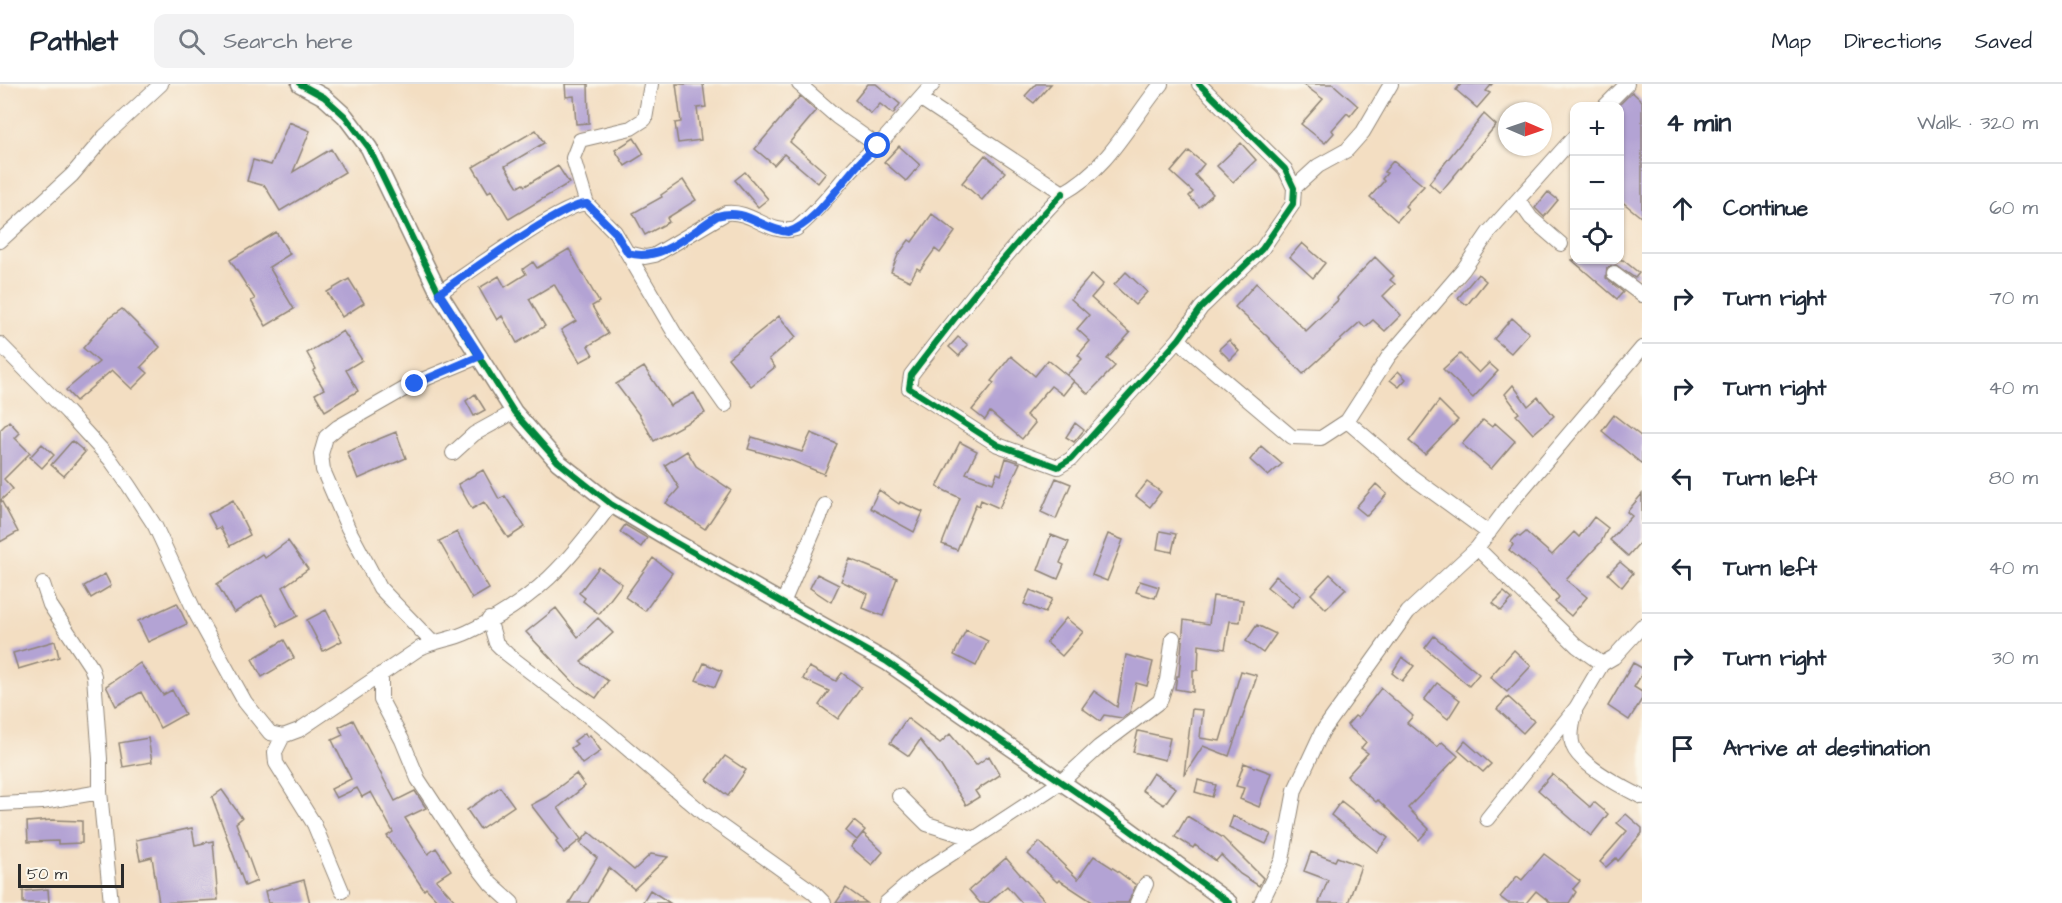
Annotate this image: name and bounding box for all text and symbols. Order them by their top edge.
search box [154,14,574,68]
text: Pathlet [30,22,118,61]
icon: search [175,25,208,58]
text: Search here [223,26,353,57]
text: Map [1771,27,1811,56]
text: Directions [1844,27,1942,56]
text: Saved [1975,27,2032,56]
north arrow [1498,102,1552,156]
map controls [1570,102,1624,264]
button: + [1570,102,1624,156]
text: 4 min [1666,105,1731,141]
text: Walk · 320 m [1917,109,2038,137]
route start [864,132,890,158]
button: − [1570,156,1624,210]
icon: ahead [1666,192,1699,225]
text: Continue [1723,193,1808,224]
text: 60 m [1989,194,2038,222]
button: locate [1570,210,1624,264]
icon: right [1666,282,1699,315]
text: Turn right [1723,283,1826,314]
text: 70 m [1990,284,2038,312]
route end [401,370,427,396]
icon: right [1666,372,1699,405]
text: Turn right [1723,373,1826,404]
text: 40 m [1988,374,2038,402]
icon: left [1666,462,1699,495]
text: Turn left [1723,463,1817,494]
text: 80 m [1989,464,2038,492]
icon: left [1666,552,1699,585]
text: Turn left [1723,553,1817,584]
text: 40 m [1988,554,2038,582]
icon: right [1666,642,1699,675]
text: Turn right [1723,643,1826,674]
text: 30 m [1992,644,2038,672]
icon: arrive [1666,732,1699,765]
text: Arrive at destination [1723,733,1930,764]
scale bar [18,861,124,888]
text: 50 m [27,863,67,885]

